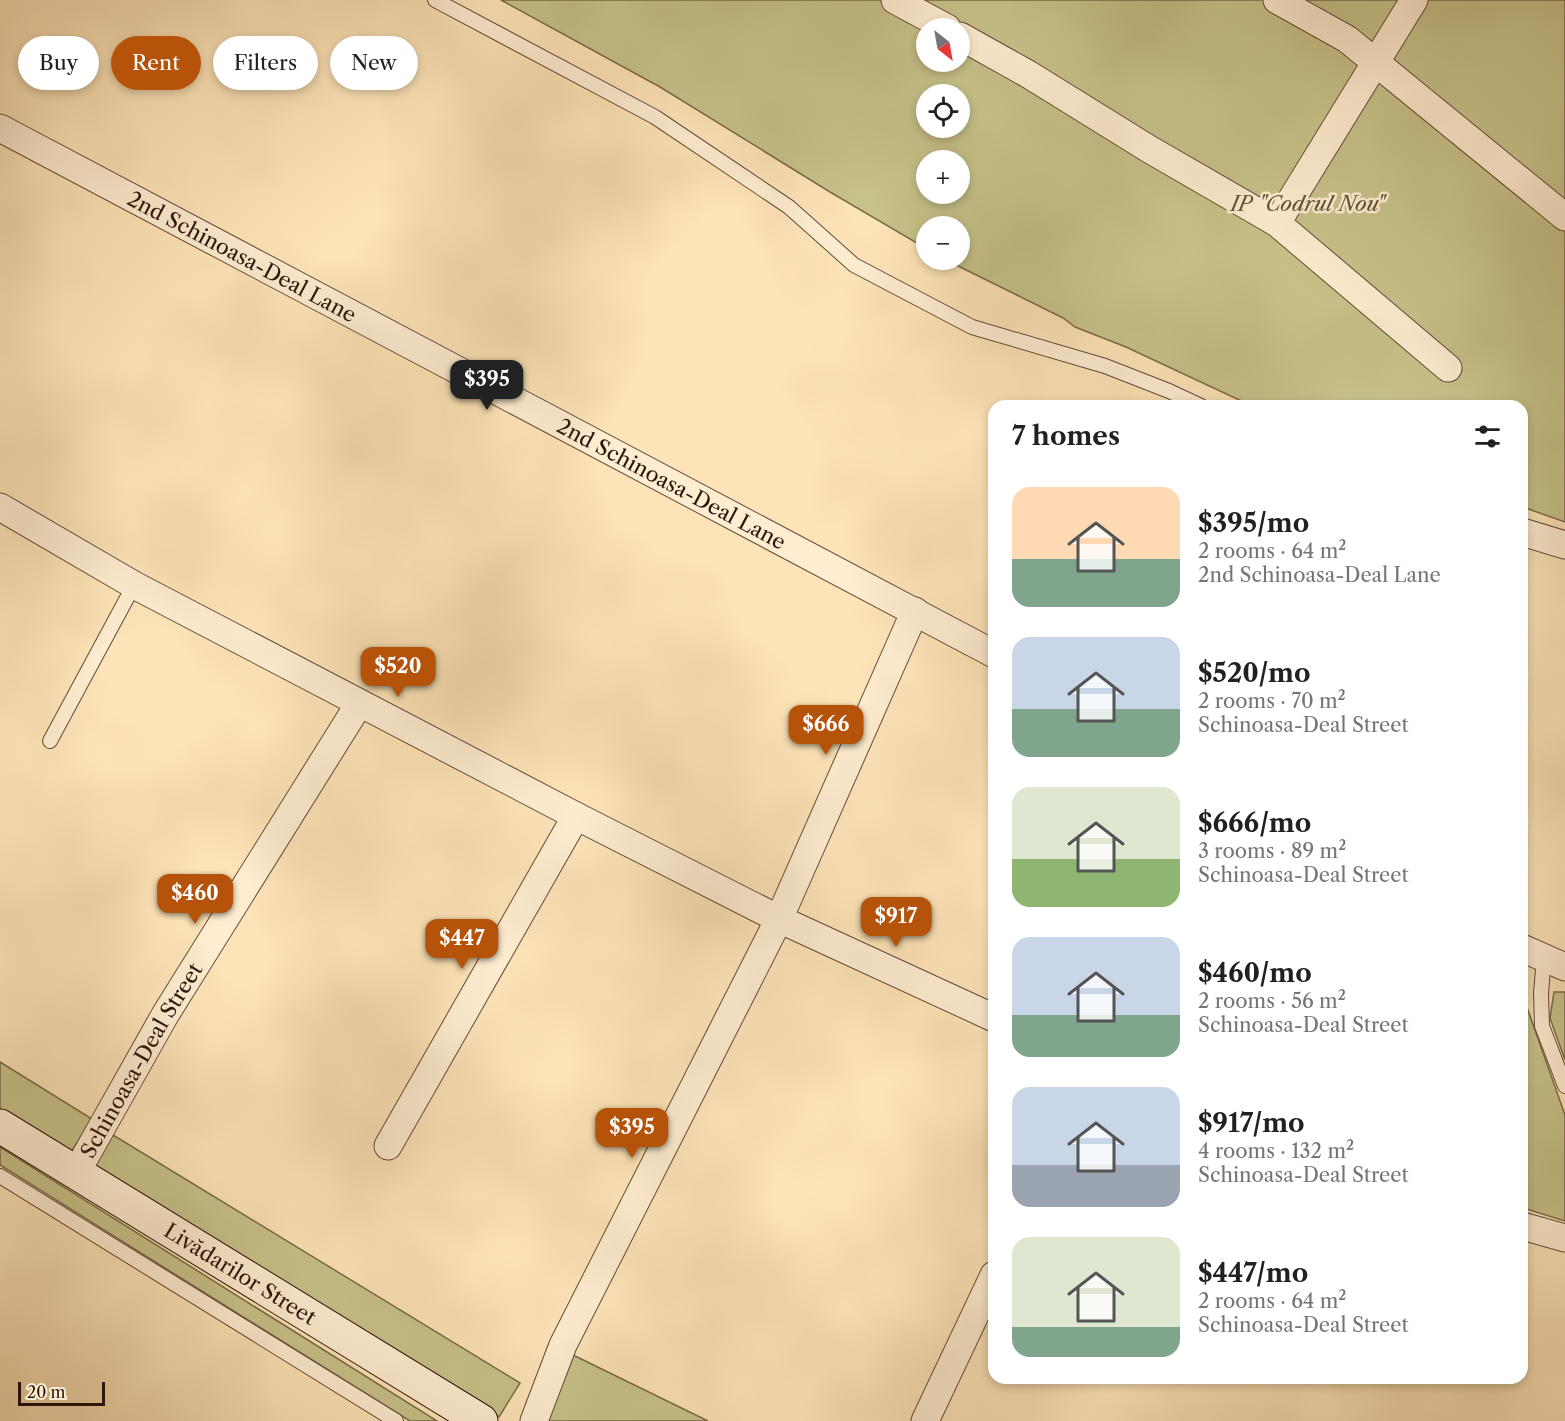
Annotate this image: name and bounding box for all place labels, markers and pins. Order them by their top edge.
pin: $395 [451,360,523,411]
pin: $520 [362,647,434,698]
pin: $666 [790,705,862,756]
pin: $460 [159,874,231,925]
pin: $917 [860,897,932,948]
pin: $447 [426,919,498,970]
pin: $395 [596,1108,668,1159]

